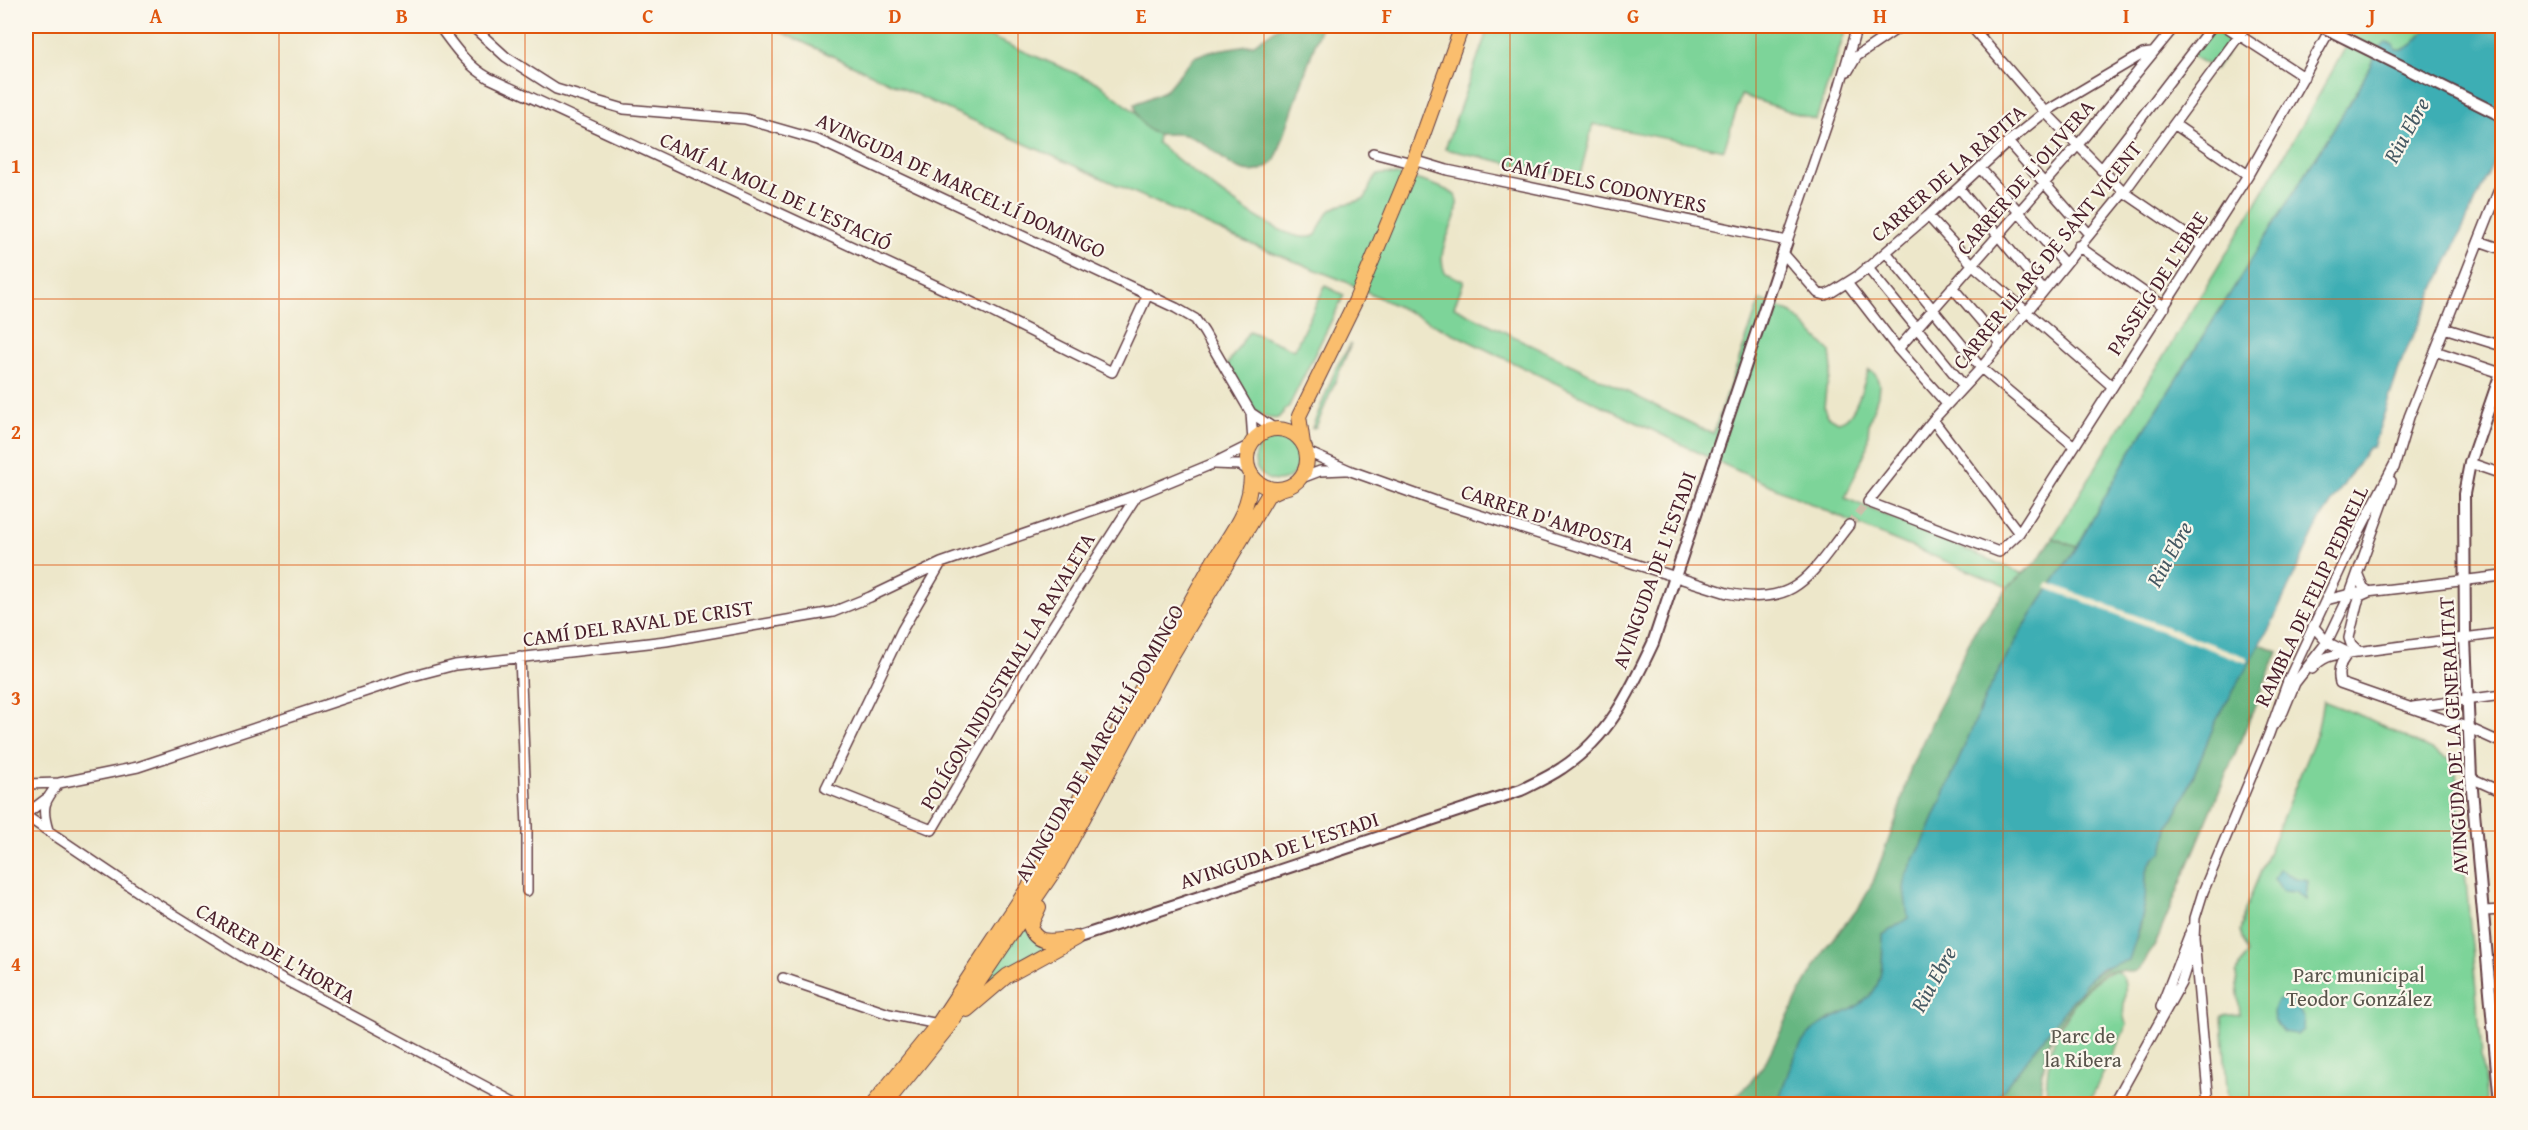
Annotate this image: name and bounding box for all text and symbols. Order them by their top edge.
text: A [150,1,163,30]
text: B [396,1,408,30]
text: C [642,1,654,30]
text: D [888,1,902,30]
text: E [1136,1,1147,30]
text: F [1382,1,1392,30]
text: G [1627,1,1639,30]
text: H [1873,1,1887,30]
text: I [2123,1,2129,30]
text: J [2366,1,2376,30]
water label: Riu Ebre [2374,91,2437,169]
street label: CARRER DE L'OLIVERA [1949,92,2102,262]
street label: CARRER DE LA RÀPITA [1864,97,2033,249]
street label: AVINGUDA DE MARCEL·LÍ DOMINGO [811,104,1111,266]
street label: CAMÍ AL MOLL DE L'ESTACIÓ [655,124,897,258]
street label: CARRER LLARG DE SANT VICENT [1945,134,2149,376]
street label: CAMÍ DELS CODONYERS [1498,147,1710,221]
text: 1 [11,151,21,180]
street label: PASSEIG DE L'EBRE [2099,205,2215,361]
text: 2 [11,417,21,446]
street label: AVINGUDA DE L'ESTADI [1604,467,1704,673]
street label: CARRER D'AMPOSTA [1457,475,1639,561]
street label: RAMBLA DE FELIP PEDRELL [2246,480,2376,712]
water label: Riu Ebre [2137,515,2200,593]
street label: POLÍGON INDUSTRIAL LA RAVALETA [912,526,1102,815]
street label: CAMÍ DEL RAVAL DE CRIST [521,591,756,655]
street label: AVINGUDA DE LA GENERALITAT [2430,596,2476,876]
street label: AVINGUDA DE MARCEL·LÍ DOMINGO [1007,598,1191,888]
text: 3 [11,683,21,712]
street label: AVINGUDA DE L'ESTADI [1175,803,1383,897]
street label: CARRER DE L'HORTA [190,894,362,1012]
water label: Riu Ebre [1901,940,1964,1018]
text: 4 [11,949,21,978]
park label: Parc municipal Teodor González [2286,959,2432,1014]
park label: Parc de la Ribera [2044,1020,2122,1075]

